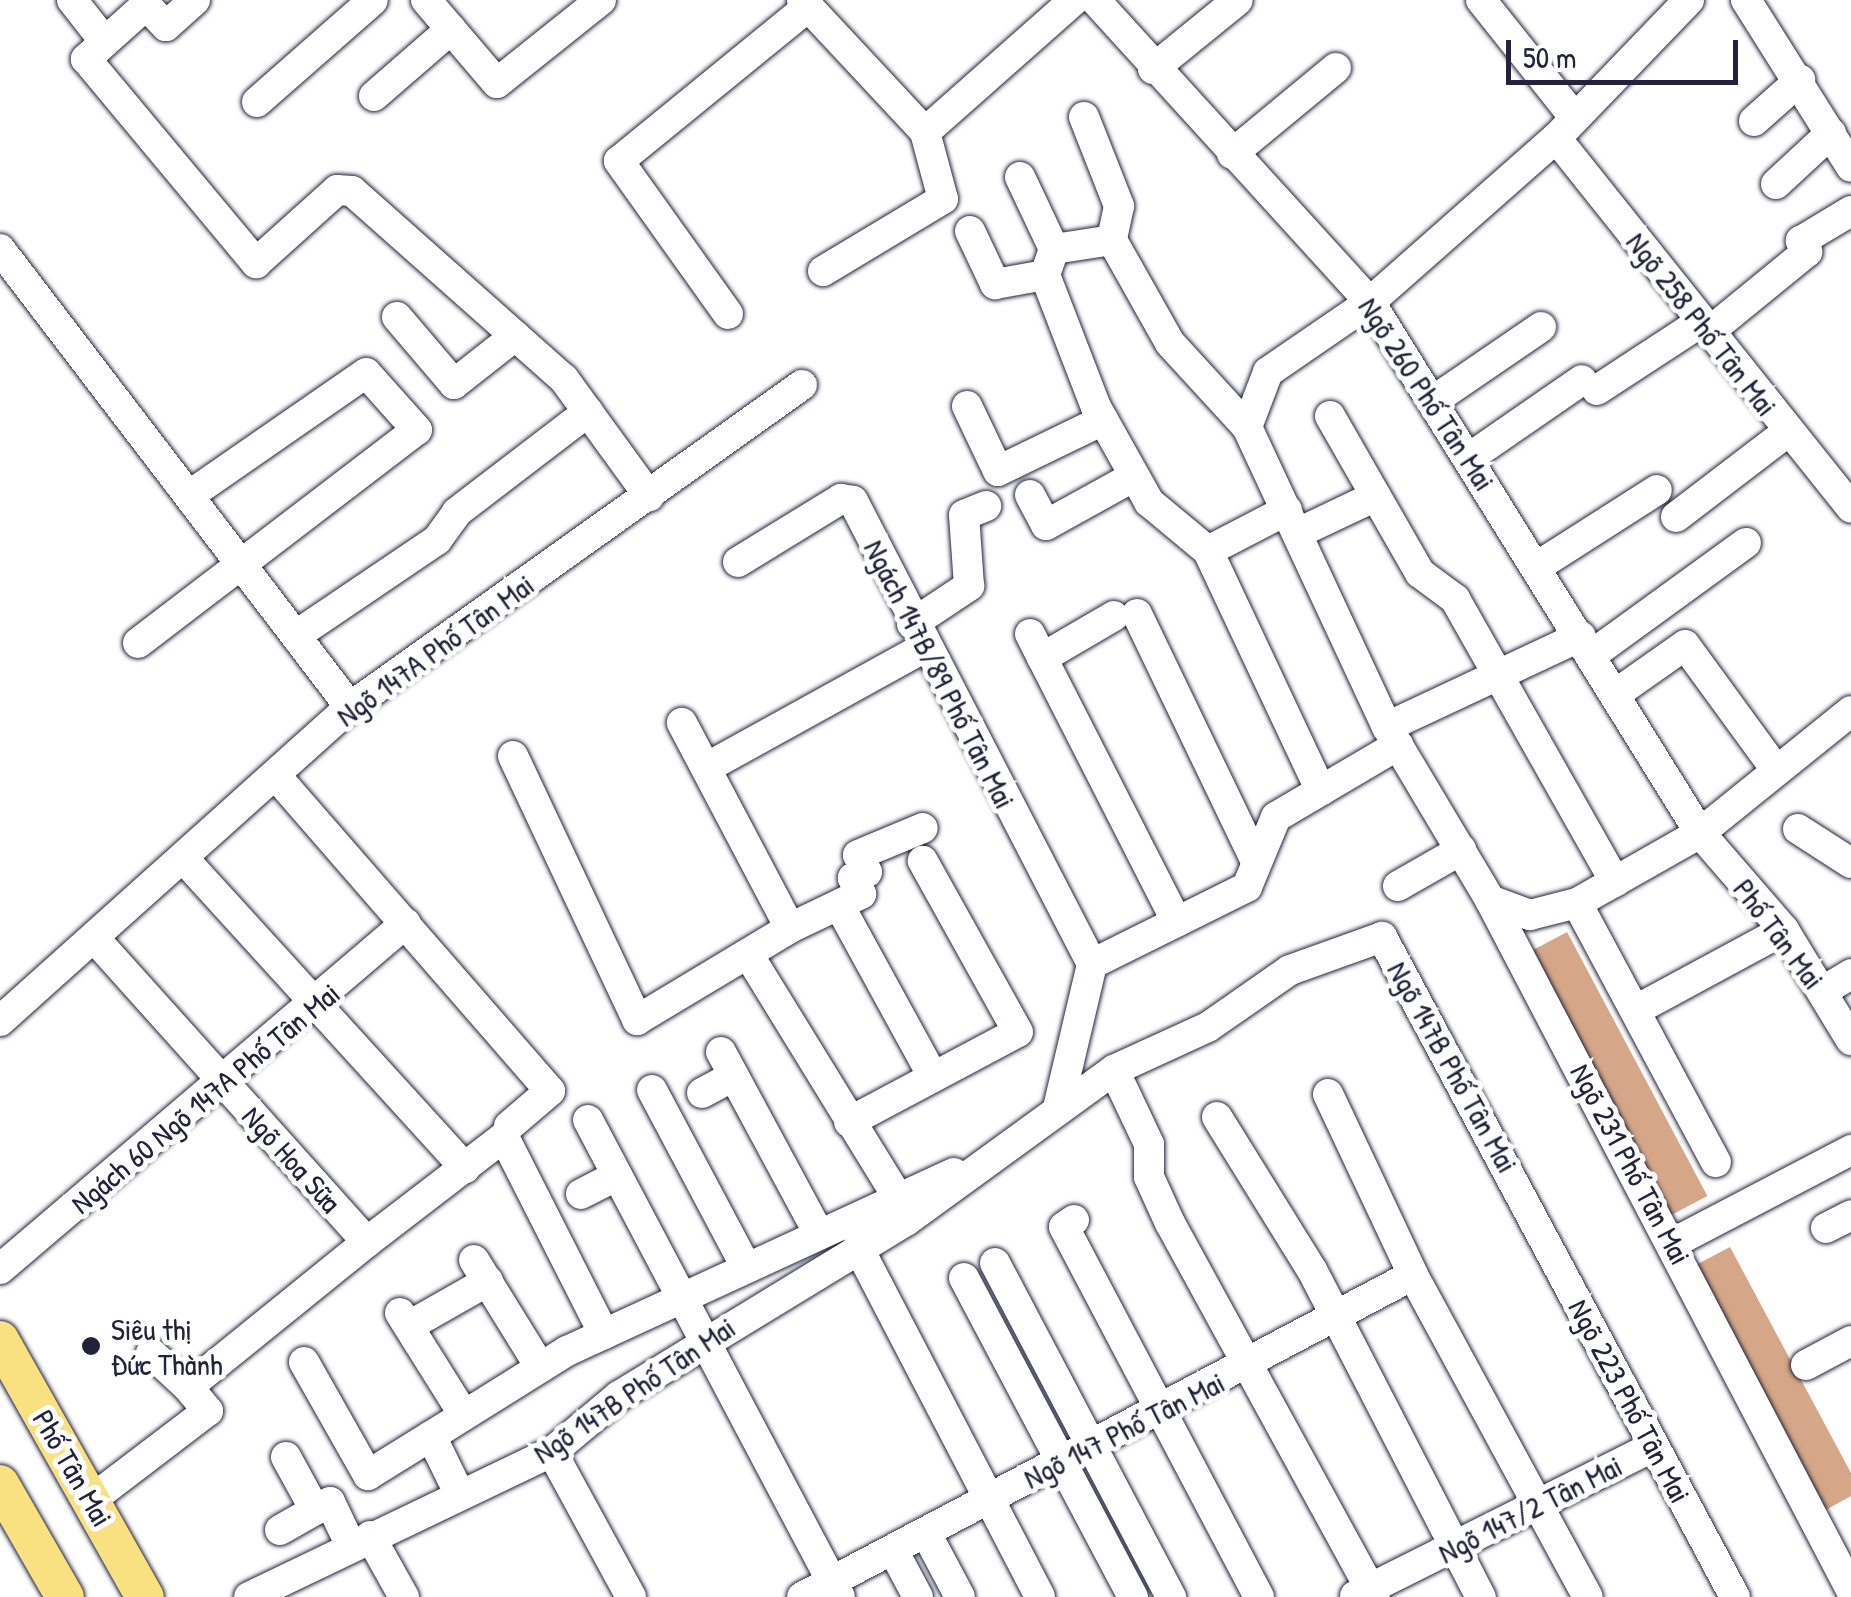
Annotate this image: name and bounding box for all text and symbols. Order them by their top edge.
scale bar [1511,20,1744,82]
text: 50 m [1523,37,1576,77]
street label: Ngõ 258 Phố Tân Mai [1619,225,1785,423]
street label: Ngõ 260 Phố Tân Mai [1351,291,1503,497]
street label: Ngách 147B/89 Phố Tân Mai [857,534,1023,814]
street label: Ngõ 147A Phố Tân Mai [329,566,541,734]
street label: Phố Tân Mai [1726,872,1832,996]
street label: Ngõ 147B Phố Tân Mai [1380,955,1526,1179]
street label: Ngách 60 Ngõ 147A Phố Tân Mai [63,975,347,1221]
street label: Ngõ 231 Phố Tân Mai [1563,1057,1699,1271]
street label: Ngõ Hoa Sữa [235,1098,349,1220]
street label: Ngõ 223 Phố Tân Mai [1561,1293,1699,1509]
street label: Ngõ 147B Phố Tân Mai [526,1309,742,1471]
place label: Siêu thị Đức Thành [111,1311,223,1382]
marker: Siêu thị Đức Thành [80,1335,102,1357]
street label: Ngõ 147 Phố Tân Mai [1017,1364,1231,1496]
street label: Phố Tân Mai [25,1403,121,1533]
street label: Ngõ 147/2 Tân Mai [1432,1447,1628,1571]

